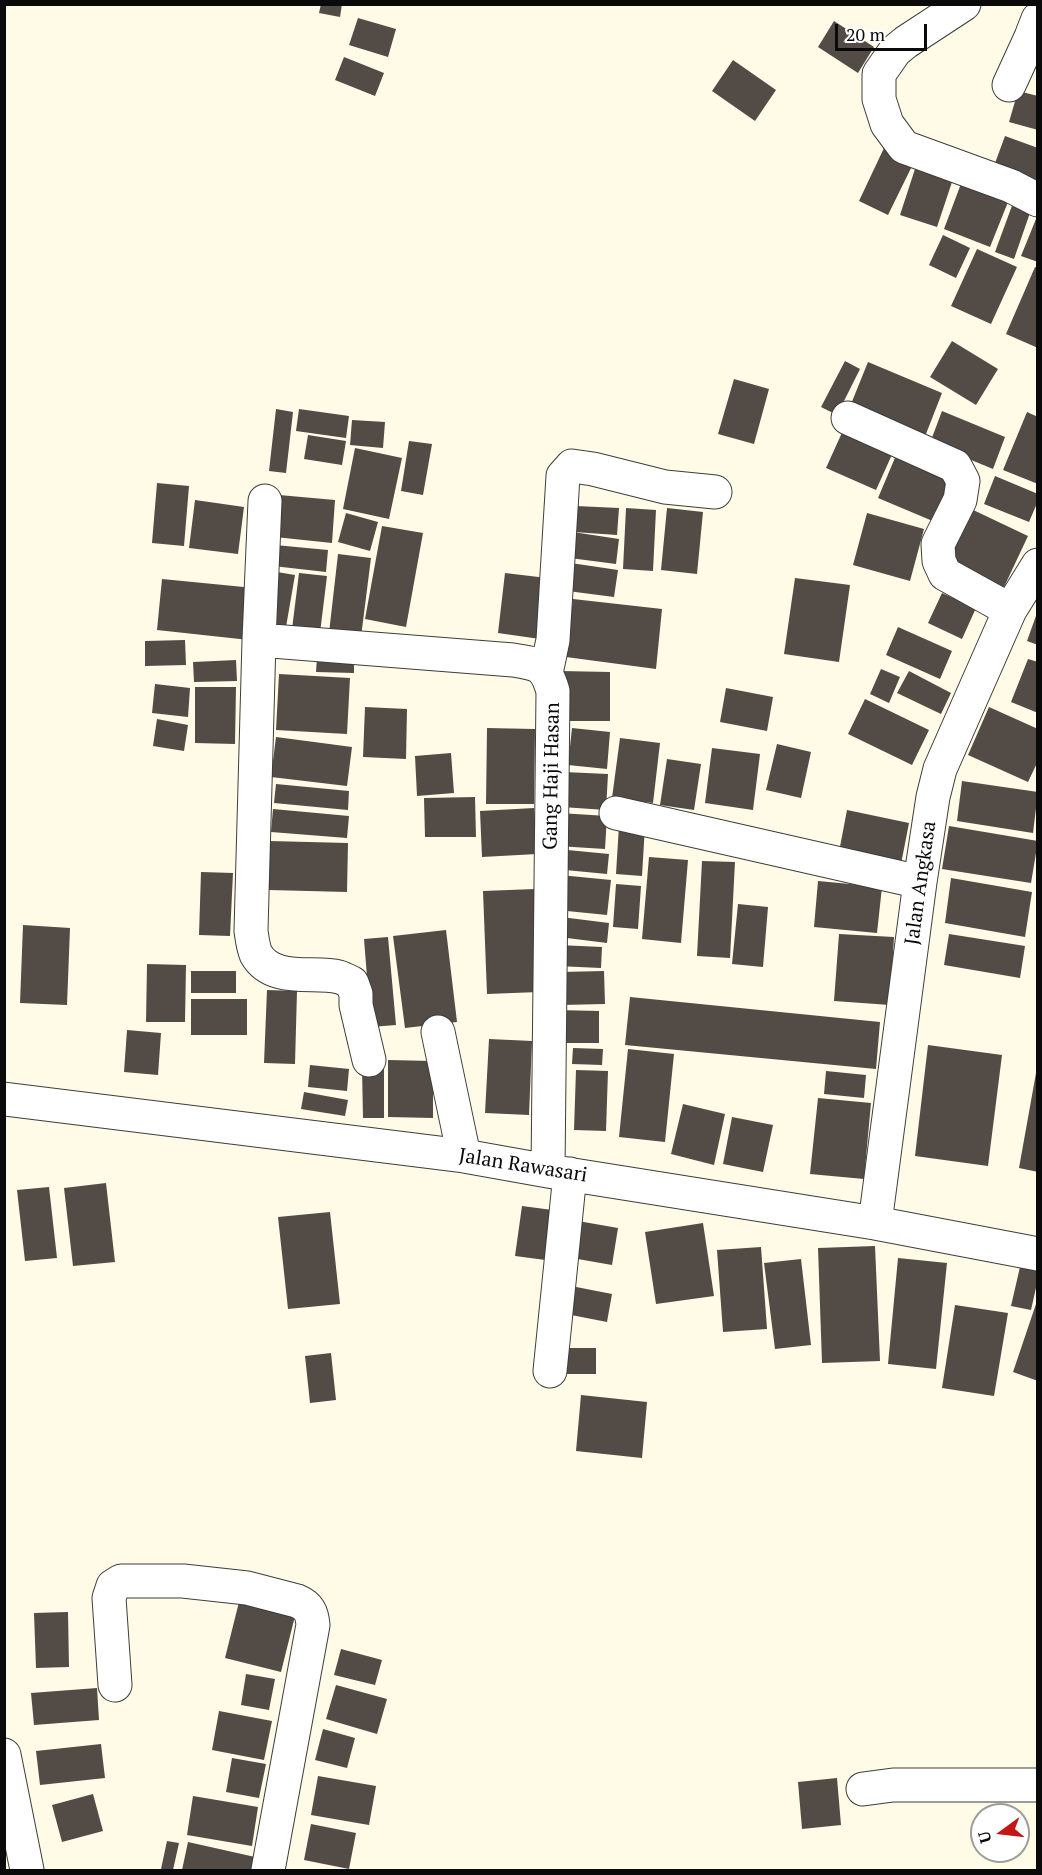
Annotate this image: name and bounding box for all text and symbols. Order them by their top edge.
scale bar [838,12,930,50]
text: 20 m [846,22,885,46]
street label: Gang Haji Hasan [539,702,565,850]
street label: Jalan Angkasa [900,819,942,947]
street label: Jalan Rawasari [457,1144,589,1188]
north arrow [970,1803,1030,1863]
text: U [972,1829,997,1846]

